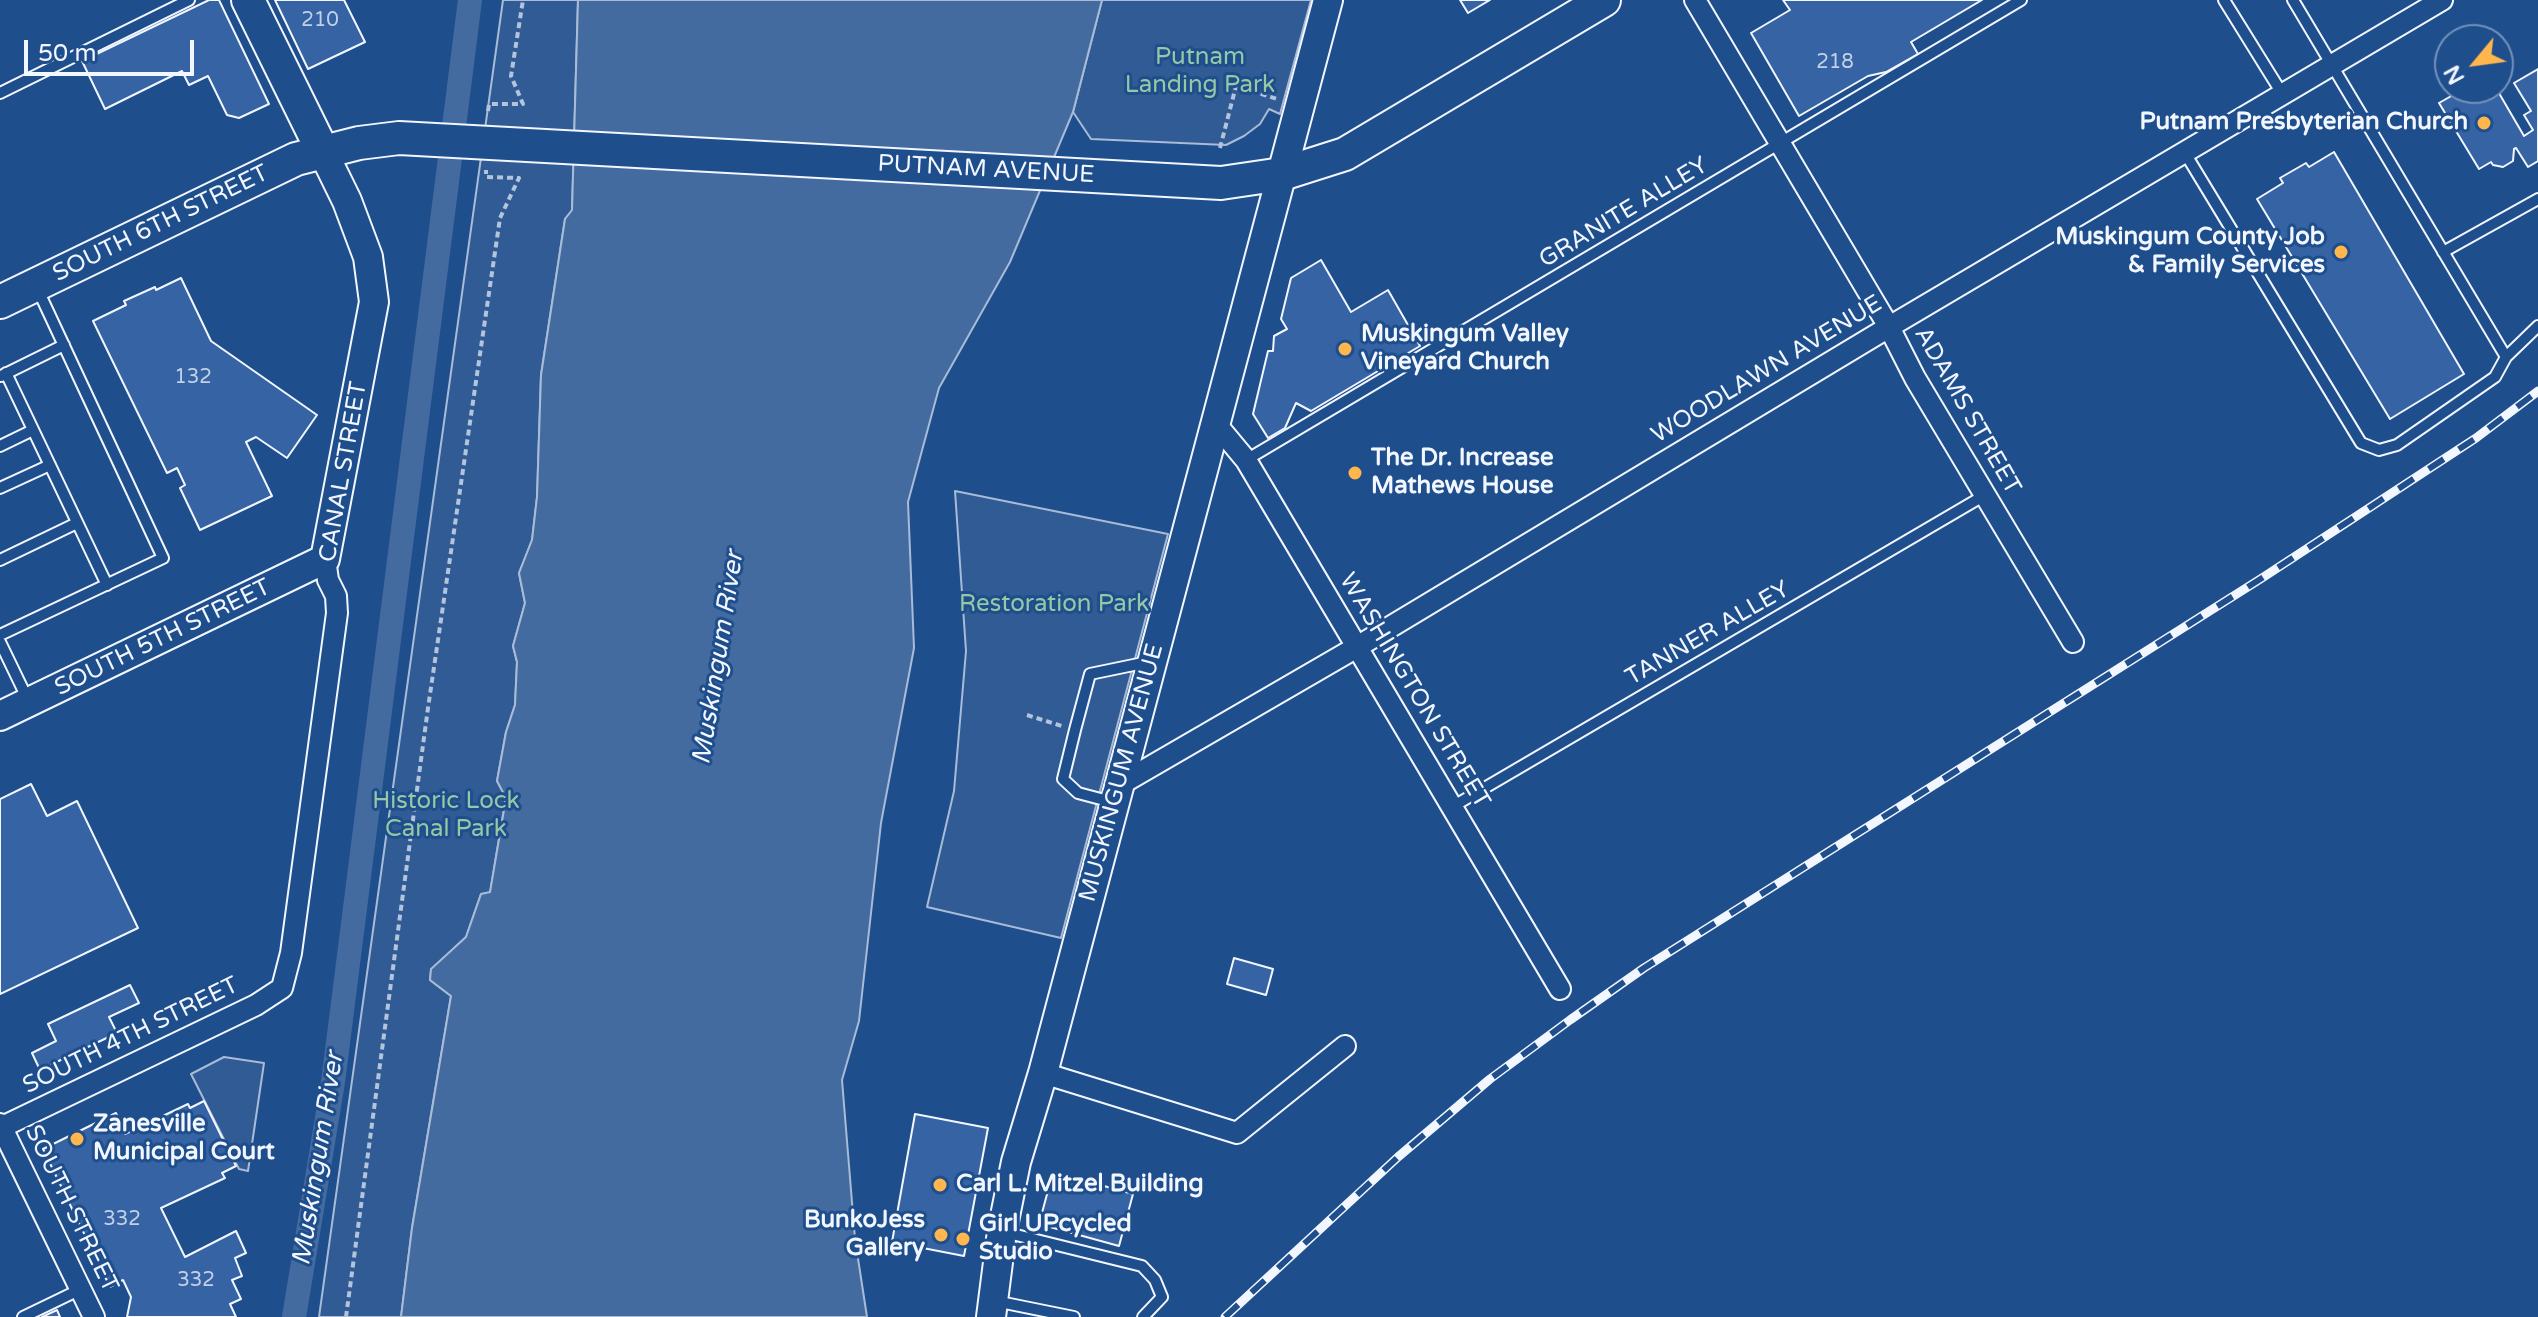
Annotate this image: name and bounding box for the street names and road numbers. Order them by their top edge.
street label: PUTNAM AVENUE [877,150,1095,190]
street label: GRANITE ALLEY [1534,151,1714,275]
street label: SOUTH 6TH STREET [48,159,274,289]
street label: WOODLAWN AVENUE [1646,290,1888,450]
street label: ADAMS STREET [1907,322,2027,500]
street label: CANAL STREET [314,380,374,564]
street label: WASHINGTON STREET [1332,568,1496,814]
street label: SOUTH 5TH STREET [50,573,276,703]
street label: TANNER ALLEY [1621,575,1795,693]
street label: MUSKINGUM AVENUE [1074,641,1170,905]
street label: SOUTH 4TH STREET [18,971,244,1101]
street label: SOUTH STREET [18,1121,124,1297]

